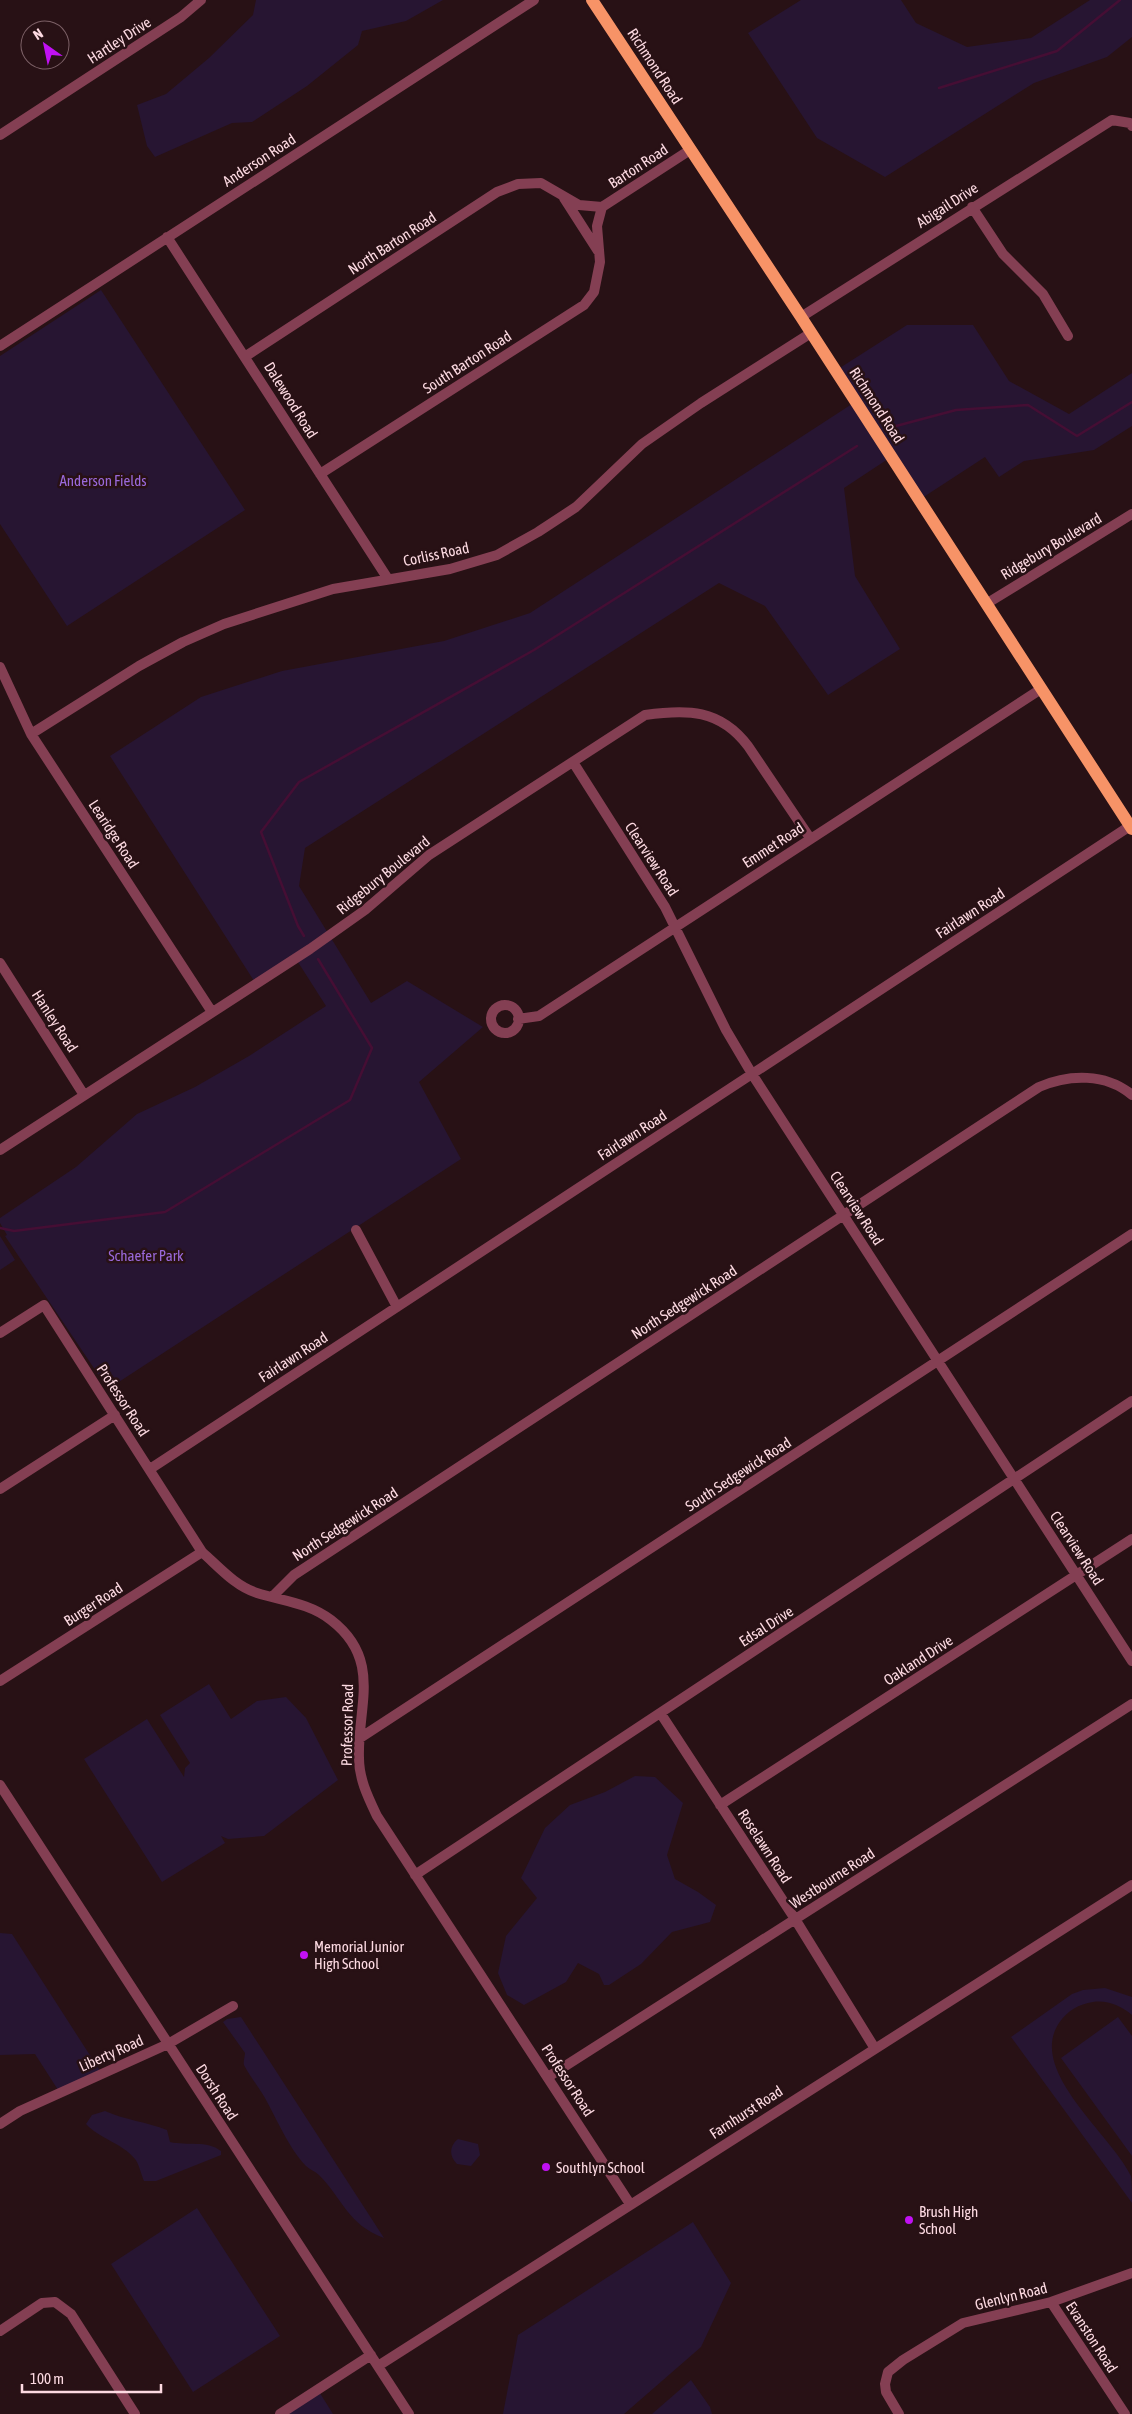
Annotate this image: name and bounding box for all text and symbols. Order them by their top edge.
street label: Hartley Drive [84,13,154,67]
north arrow [20,20,70,70]
text: N [30,25,46,43]
street label: Richmond Road [624,25,686,107]
street label: Anderson Road [219,130,299,190]
street label: Barton Road [605,140,671,192]
street label: Abigail Drive [913,179,981,231]
street label: North Barton Road [345,208,439,278]
street label: South Barton Road [420,327,514,397]
street label: Dalewood Road [261,359,321,441]
street label: Richmond Road [846,364,908,446]
park label: Anderson Fields [59,472,147,489]
street label: Ridgebury Boulevard [998,509,1104,583]
street label: Corliss Road [401,539,471,569]
street label: Learidge Road [86,797,142,871]
street label: Clearview Road [622,819,682,899]
street label: Emmet Road [739,819,807,871]
street label: Ridgebury Boulevard [333,832,433,918]
street label: Fairlawn Road [932,885,1008,941]
street label: Hanley Road [29,987,81,1055]
street label: Fairlawn Road [594,1107,670,1163]
street label: Clearview Road [827,1168,887,1248]
park label: Schaefer Park [108,1247,184,1264]
street label: North Sedgewick Road [628,1262,740,1342]
street label: Fairlawn Road [255,1329,331,1385]
street label: Professor Road [93,1361,153,1439]
street label: South Sedgewick Road [682,1434,794,1514]
street label: North Sedgewick Road [289,1484,401,1564]
street label: Clearview Road [1047,1508,1107,1588]
street label: Burger Road [61,1579,125,1629]
street label: Edsal Drive [736,1602,796,1650]
street label: Oakland Drive [880,1631,956,1689]
street label: Professor Road [338,1684,356,1766]
street label: Roselawn Road [735,1806,795,1886]
street label: Westbourne Road [786,1844,878,1912]
place label: Memorial Junior High School [314,1938,404,1972]
marker: Memorial Junior High School [298,1949,310,1961]
street label: Liberty Road [76,2031,146,2075]
street label: Professor Road [538,2041,598,2119]
street label: Dorsh Road [193,2061,241,2123]
street label: Farnhurst Road [706,2082,786,2142]
place label: Southlyn School [556,2159,645,2176]
marker: Southlyn School [540,2161,552,2173]
place label: Brush High School [919,2203,978,2237]
marker: Brush High School [903,2214,915,2226]
street label: Glenlyn Road [973,2279,1049,2313]
street label: Evanston Road [1063,2298,1121,2376]
scale bar [22,2362,161,2394]
text: 100 m [30,2370,64,2387]

